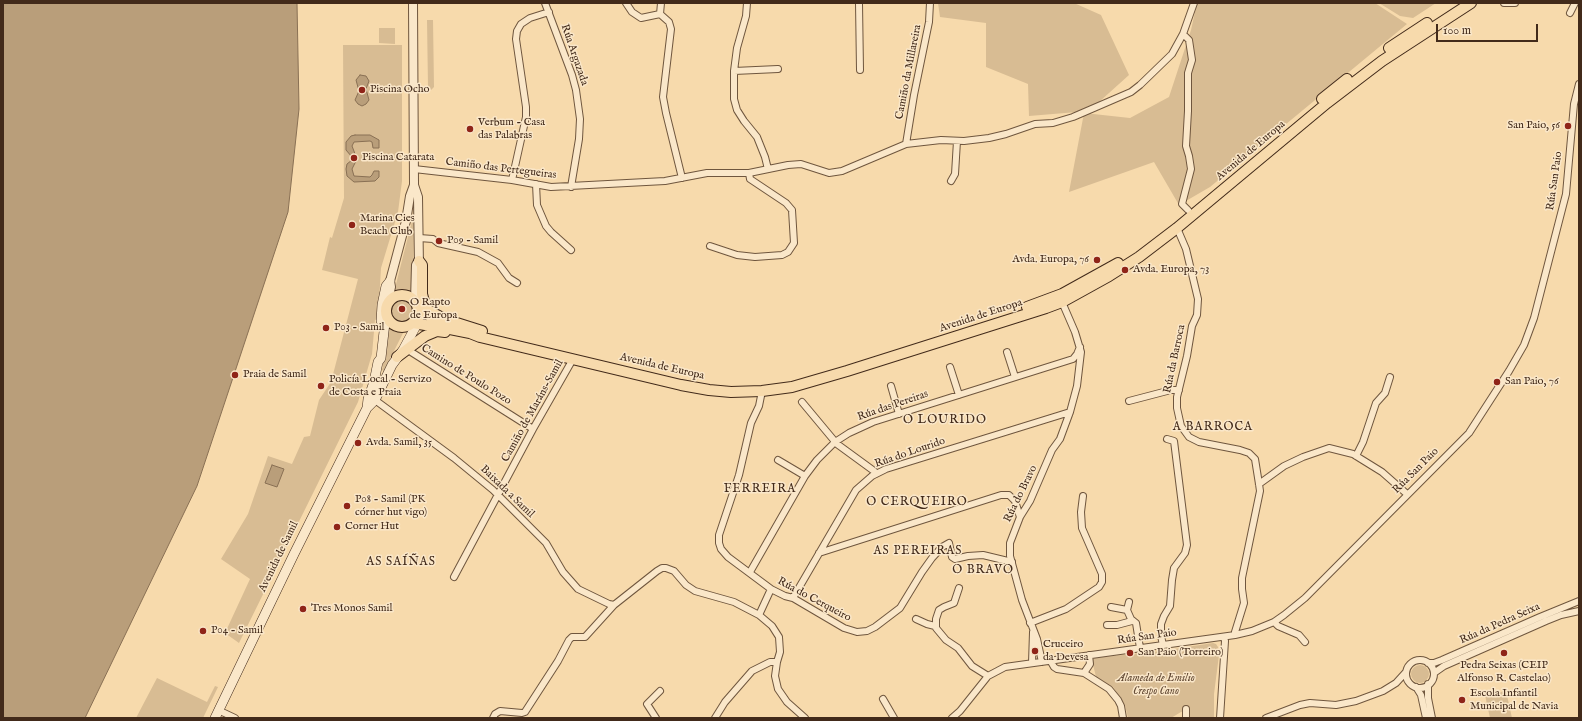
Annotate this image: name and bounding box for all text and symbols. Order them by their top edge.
scale bar [1438,16,1540,42]
street label: Rúa Argazada [557,23,591,87]
text: 100 m [1443,23,1471,38]
street label: Camiño da Millareira [893,24,925,120]
place label: Piscina Ocho [370,83,429,97]
marker: Piscina Ocho [357,85,367,95]
place label: Verbum - Casa das Palabras [478,116,545,142]
street label: Avenida de Europa [1214,118,1288,184]
place label: San Paio, 56 [1508,119,1560,133]
marker: San Paio, 56 [1563,121,1573,131]
marker: Verbum - Casa das Palabras [465,124,475,134]
place label: Piscina Catarata [362,151,434,165]
street label: Rúa San Paio [1544,151,1566,211]
marker: Piscina Catarata [349,153,359,163]
street label: Camiño das Pertegueiras [445,156,557,182]
place label: Marina Cies Beach Club [360,212,415,238]
marker: Marina Cies Beach Club [347,220,357,230]
place label: P09 - Samil [447,234,498,248]
marker: P09 - Samil [434,236,444,246]
place label: Avda. Europa, 76 [1012,253,1089,267]
marker: Avda. Europa, 76 [1092,255,1102,265]
place label: Avda. Europa, 73 [1133,263,1209,277]
marker: Avda. Europa, 73 [1120,265,1130,275]
place label: O Rapto de Europa [410,296,457,322]
street label: Avenida de Europa [938,296,1024,336]
marker: O Rapto de Europa [397,304,407,314]
place label: P03 - Samil [334,321,385,335]
marker: P03 - Samil [321,323,331,333]
street label: Rúa da Barroca [1161,324,1189,394]
street label: Camino de Poulo Pozo [419,342,513,408]
street label: Avenida de Europa [619,351,705,383]
street label: Camiño de Maráns-Samil [499,357,567,465]
place label: Praia de Samil [243,368,306,382]
marker: Praia de Samil [230,370,240,380]
place label: Policía Local - Servizo de Costa e Praia [329,373,432,399]
place label: San Paio, 76 [1505,375,1559,389]
marker: San Paio, 76 [1492,377,1502,387]
marker: Policía Local - Servizo de Costa e Praia [316,381,326,391]
street label: Rúa das Pereiras [856,388,930,424]
district label: O LOURIDO [903,414,987,428]
district label: A BARROCA [1173,421,1253,435]
street label: Rúa do Lourido [873,435,947,471]
place label: Avda. Samil, 35 [366,436,432,450]
marker: Avda. Samil, 35 [353,438,363,448]
street label: Rúa San Paio [1390,445,1442,497]
street label: Baixada a Samil [477,463,537,521]
street label: Rúa do Bravo [1001,463,1041,525]
district label: FERREIRA [724,483,796,497]
place label: P08 - Samil (PK córner hut vigo) [355,493,427,519]
district label: O CERQUEIRO [866,496,968,510]
marker: P08 - Samil (PK córner hut vigo) [342,501,352,511]
street label: Avenida de Samil [256,519,302,595]
place label: Corner Hut [345,520,399,534]
marker: Corner Hut [332,522,342,532]
district label: AS PEREIRAS [873,545,963,559]
district label: AS SAÍÑAS [366,556,436,570]
district label: O BRAVO [952,564,1014,578]
street label: Rúa do Cerqueiro [775,575,853,625]
street label: Rúa da Pedra Seixa [1458,600,1542,648]
place label: Tres Monos Samil [311,602,393,616]
marker: Tres Monos Samil [298,604,308,614]
place label: P04 - Samil [211,624,263,638]
marker: P04 - Samil [198,626,208,636]
street label: Rúa San Paio [1117,626,1177,648]
place label: Cruceiro da Devesa [1043,638,1088,664]
marker: Cruceiro da Devesa [1030,646,1040,656]
place label: San Paio (Torreiro) [1138,646,1224,660]
marker: San Paio (Torreiro) [1125,648,1135,658]
marker: Pedra Seixas (CEIP Alfonso R. Castelao) [1499,648,1509,658]
place label: Pedra Seixas (CEIP Alfonso R. Castelao) [1457,659,1551,685]
park label: Alameda de Emilio Crespo Cano [1117,672,1195,698]
place label: Escola Infantil Municipal de Navia [1470,687,1558,713]
marker: Escola Infantil Municipal de Navia [1457,695,1467,705]

